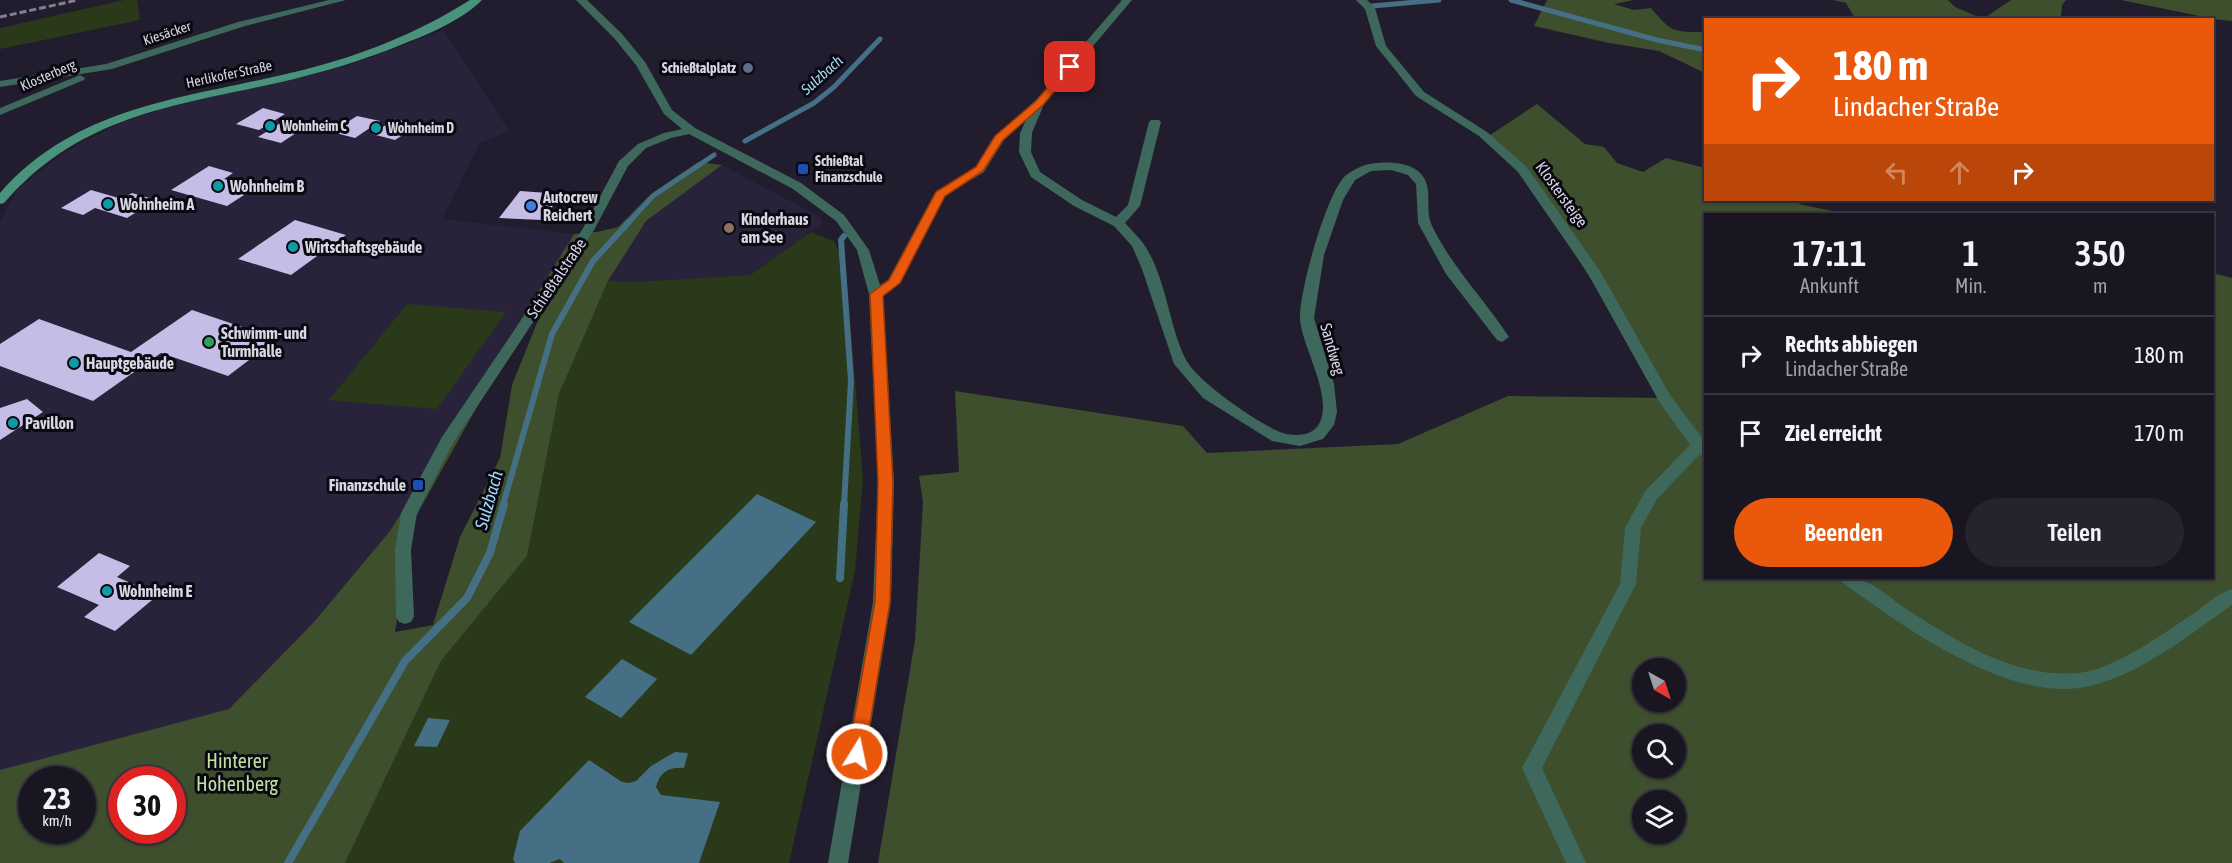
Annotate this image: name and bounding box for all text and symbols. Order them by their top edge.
street label: Kiesäcker [141,17,194,48]
pin [1044,41,1095,92]
text: 180 m [1833,41,1928,89]
icon: right [1734,42,1812,120]
icon: arrive [1053,50,1086,83]
water label: Sulzbach [797,52,846,98]
street label: Klosterberg [18,56,78,94]
street label: Herlikofer Straße [185,57,273,91]
place label: Schießtalplatz [662,60,736,76]
marker: Schießtalplatz [741,61,755,75]
text: Lindacher Straße [1833,91,1999,122]
place label: Wohnheim C [281,118,347,134]
marker: Wohnheim C [263,119,277,133]
place label: Wohnheim D [387,120,454,136]
marker: Wohnheim D [369,121,383,135]
place label: Schießtal Finanzschule [815,153,883,185]
icon: left [1880,156,1913,189]
icon: ahead [1943,156,1976,189]
icon: right [2006,156,2039,189]
street label: Klostersteige [1531,158,1592,231]
marker: Schießtal Finanzschule [796,162,810,176]
place label: Wohnheim B [229,177,305,195]
marker: Wohnheim B [211,179,225,193]
place label: Autocrew Reichert [542,188,598,224]
place label: Wohnheim A [119,195,195,213]
marker: Wohnheim A [101,197,115,211]
marker: Autocrew Reichert [524,199,538,213]
place label: Kinderhaus am See [741,210,809,246]
marker: Kinderhaus am See [722,221,736,235]
text: 17:11 [1792,232,1867,274]
text: 1 [1962,232,1979,274]
text: 350 [2075,232,2126,274]
street label: Schießtalstraße [523,235,589,321]
place label: Wirtschaftsgebäude [304,238,422,256]
marker: Wirtschaftsgebäude [286,240,300,254]
text: Ankunft [1800,274,1859,297]
text: Min. [1955,274,1986,297]
text: m [2093,274,2107,297]
street label: Sandweg [1316,321,1349,377]
place label: Schwimm- und Turmhalle [221,324,307,360]
text: Rechts abbiegen [1785,331,1918,357]
marker: Schwimm- und Turmhalle [202,335,216,349]
icon: right [1734,339,1767,372]
text: 180 m [2134,342,2184,368]
place label: Hauptgebäude [86,354,174,372]
marker: Hauptgebäude [67,356,81,370]
text: Lindacher Straße [1785,357,1908,380]
place label: Pavillon [25,414,74,432]
marker: Pavillon [6,416,20,430]
icon: arrive [1734,417,1767,450]
text: Ziel erreicht [1785,420,1882,446]
text: 170 m [2134,420,2184,446]
water label: Sulzbach [470,468,507,532]
place label: Finanzschule [329,476,406,494]
marker: Finanzschule [411,478,425,492]
button: Beenden [1734,498,1953,567]
button: Teilen [1965,498,2184,567]
place label: Wohnheim E [118,582,193,600]
marker: Wohnheim E [100,584,114,598]
north arrow [1632,658,1686,712]
map controls [1632,658,1686,844]
position arrow [825,722,889,786]
button: search [1632,724,1686,778]
park label: Hinterer Hohenberg [196,749,278,795]
speed limit sign: 30 [108,766,186,844]
text: 23 [43,781,71,815]
button: layers [1632,790,1686,844]
text: km/h [42,812,72,829]

